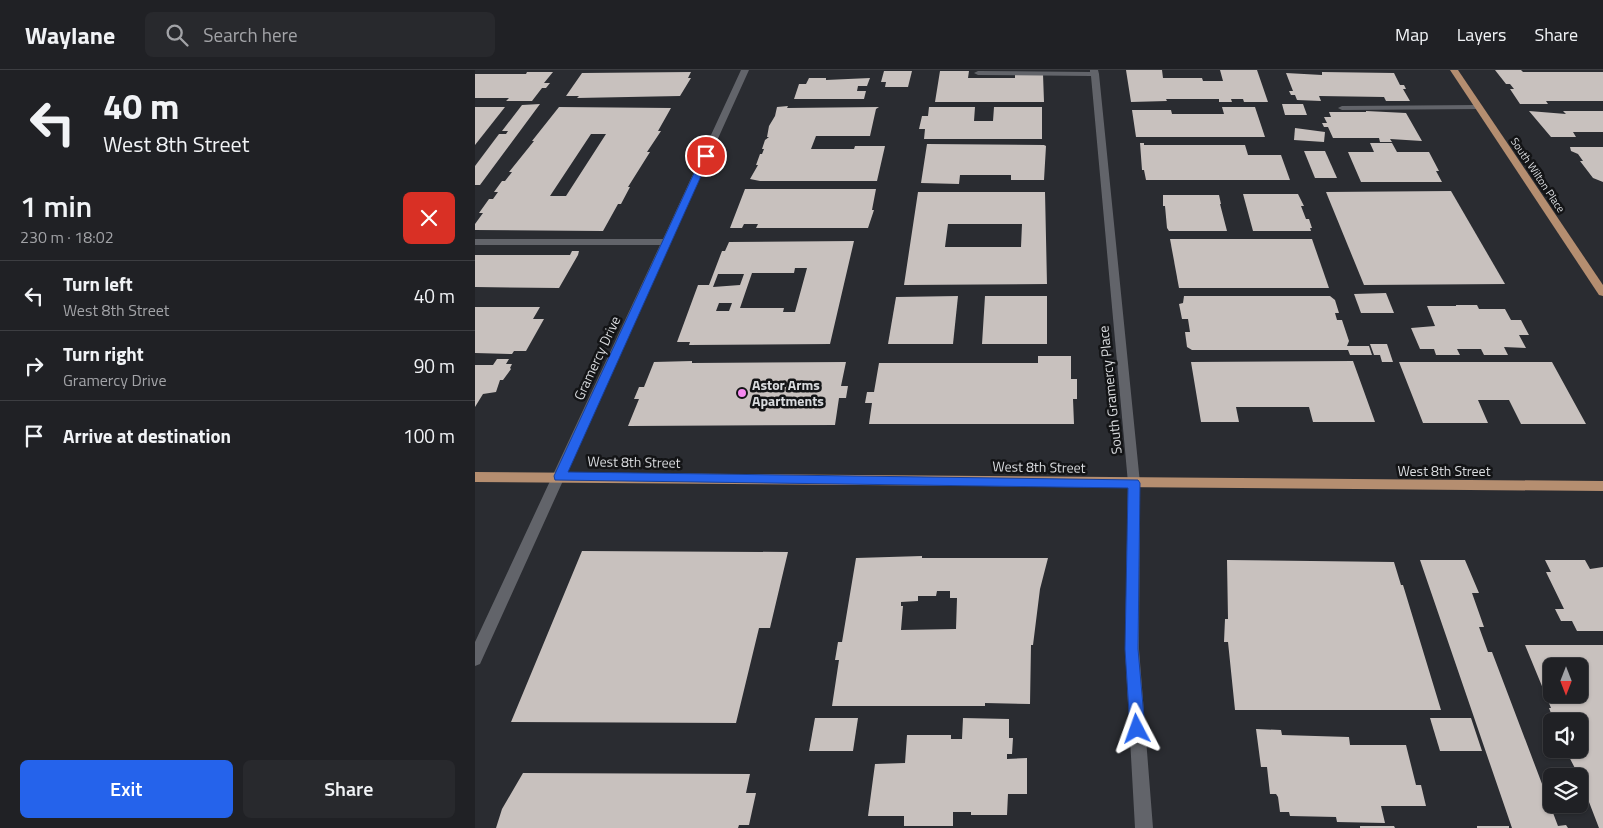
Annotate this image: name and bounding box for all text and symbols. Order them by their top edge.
search box [145,12,495,57]
text: Waylane [25,17,115,53]
text: Search here [203,20,298,49]
icon: search [163,21,191,49]
text: Map [1395,21,1429,48]
text: Layers [1457,21,1506,48]
text: Share [1534,21,1578,48]
text: 40 m [103,79,179,133]
icon: left [20,90,85,155]
text: West 8th Street [103,127,249,161]
street label: South Wilton Place [1507,134,1569,216]
pin [685,135,727,177]
icon: arrive [692,142,720,170]
text: 1 min [20,183,92,229]
button: close [403,192,455,244]
text: 230 m · 18:02 [20,225,114,249]
text: Turn left [63,269,133,298]
text: 40 m [414,281,455,310]
icon: left [20,282,48,310]
text: West 8th Street [63,298,169,322]
street label: Gramercy Drive [568,312,625,403]
street label: South Gramercy Place [1092,325,1127,456]
text: Turn right [63,339,144,368]
text: 90 m [414,351,455,380]
icon: right [20,352,48,380]
text: Gramercy Drive [63,368,166,392]
place label: Astor Arms Apartments [752,374,824,411]
marker: Astor Arms Apartments [736,387,748,399]
text: Arrive at destination [63,421,231,450]
text: 100 m [403,421,455,450]
icon: arrive [20,422,48,450]
street label: West 8th Street [587,450,681,473]
street label: West 8th Street [992,455,1086,478]
street label: West 8th Street [1397,460,1491,481]
north arrow [1543,658,1587,702]
map controls [1543,658,1588,813]
position arrow [1110,702,1162,754]
button: sound [1543,713,1588,758]
button: Exit [20,760,233,818]
button: Share [243,760,455,818]
button: layers [1543,768,1588,813]

